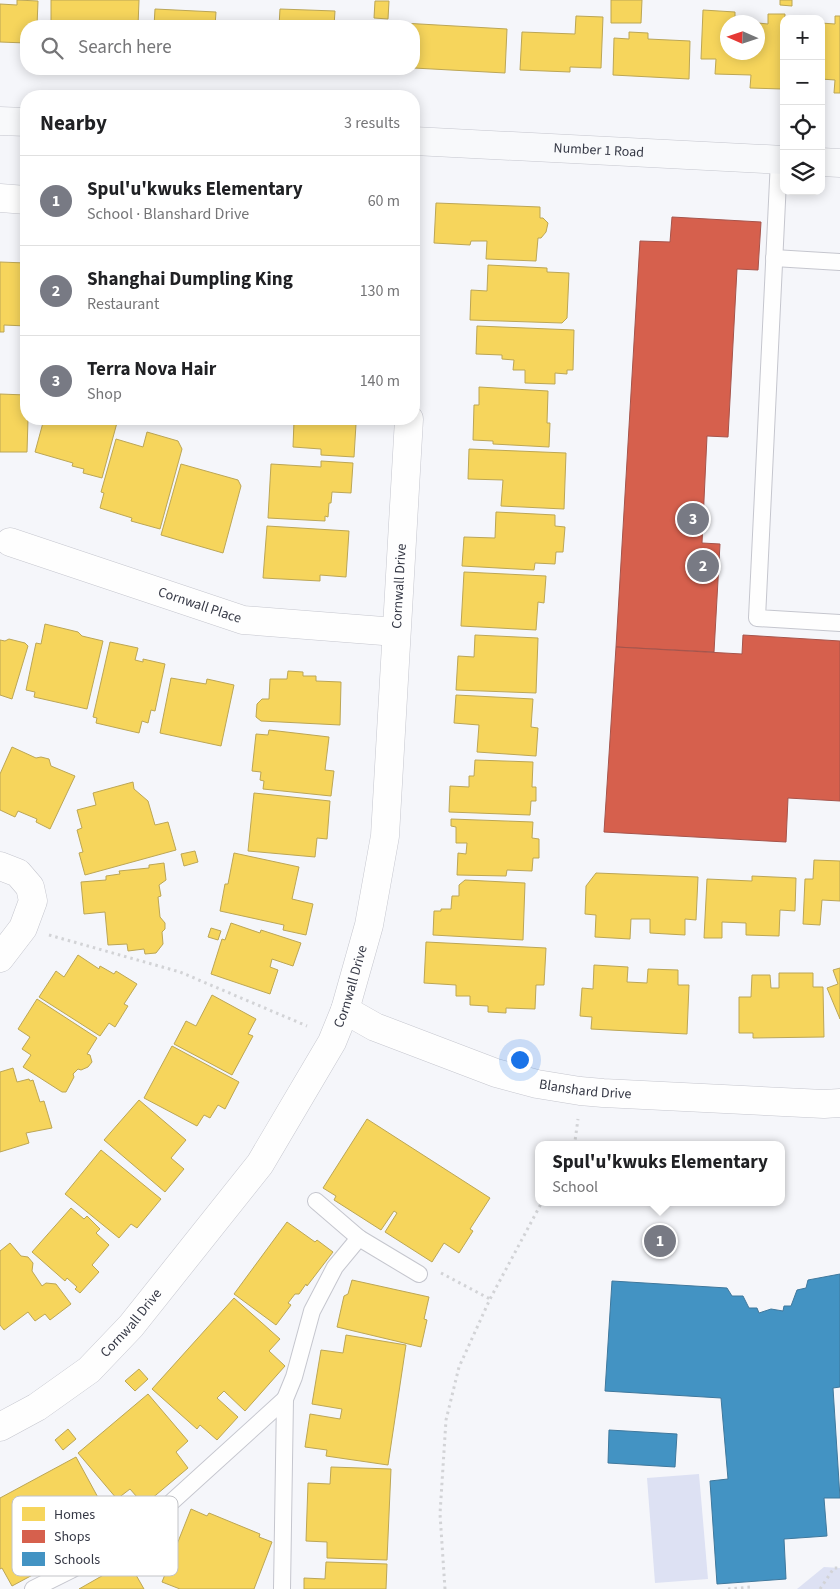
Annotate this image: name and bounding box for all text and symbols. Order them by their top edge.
north arrow [720,15,765,60]
map controls [780,15,825,195]
button: + [780,15,825,60]
search box [20,20,420,75]
icon: search [38,34,66,62]
text: Search here [78,34,172,61]
button: − [780,60,825,105]
button: locate [780,105,825,150]
text: Nearby [40,108,107,138]
text: 3 results [344,112,400,134]
street label: Number 1 Road [553,138,644,163]
button: layers [780,150,825,195]
text: Spul'u'kwuks Elementary [87,176,303,203]
text: 1 [52,190,60,212]
text: 60 m [368,190,400,212]
text: School · Blanshard Drive [87,203,249,225]
text: Shanghai Dumpling King [87,266,293,293]
text: 2 [52,280,60,302]
text: 130 m [360,280,400,302]
text: Restaurant [87,293,160,315]
text: Terra Nova Hair [87,356,216,383]
text: 3 [52,370,60,392]
text: 140 m [360,370,400,392]
text: Shop [87,383,122,405]
pin: 3 [677,500,709,538]
street label: Cornwall Drive [387,543,412,629]
pin: 2 [687,547,719,585]
street label: Cornwall Place [155,582,244,629]
street label: Cornwall Drive [329,943,373,1031]
your location [507,1047,533,1073]
street label: Blanshard Drive [538,1074,632,1104]
popup [535,1141,785,1206]
text: Spul'u'kwuks Elementary [552,1149,768,1176]
text: School [552,1176,598,1198]
pin: 1 [644,1222,676,1260]
street label: Cornwall Drive [96,1285,167,1362]
legend [12,1496,178,1576]
text: Homes [54,1505,95,1525]
text: Shops [54,1527,90,1547]
text: Schools [54,1550,100,1570]

